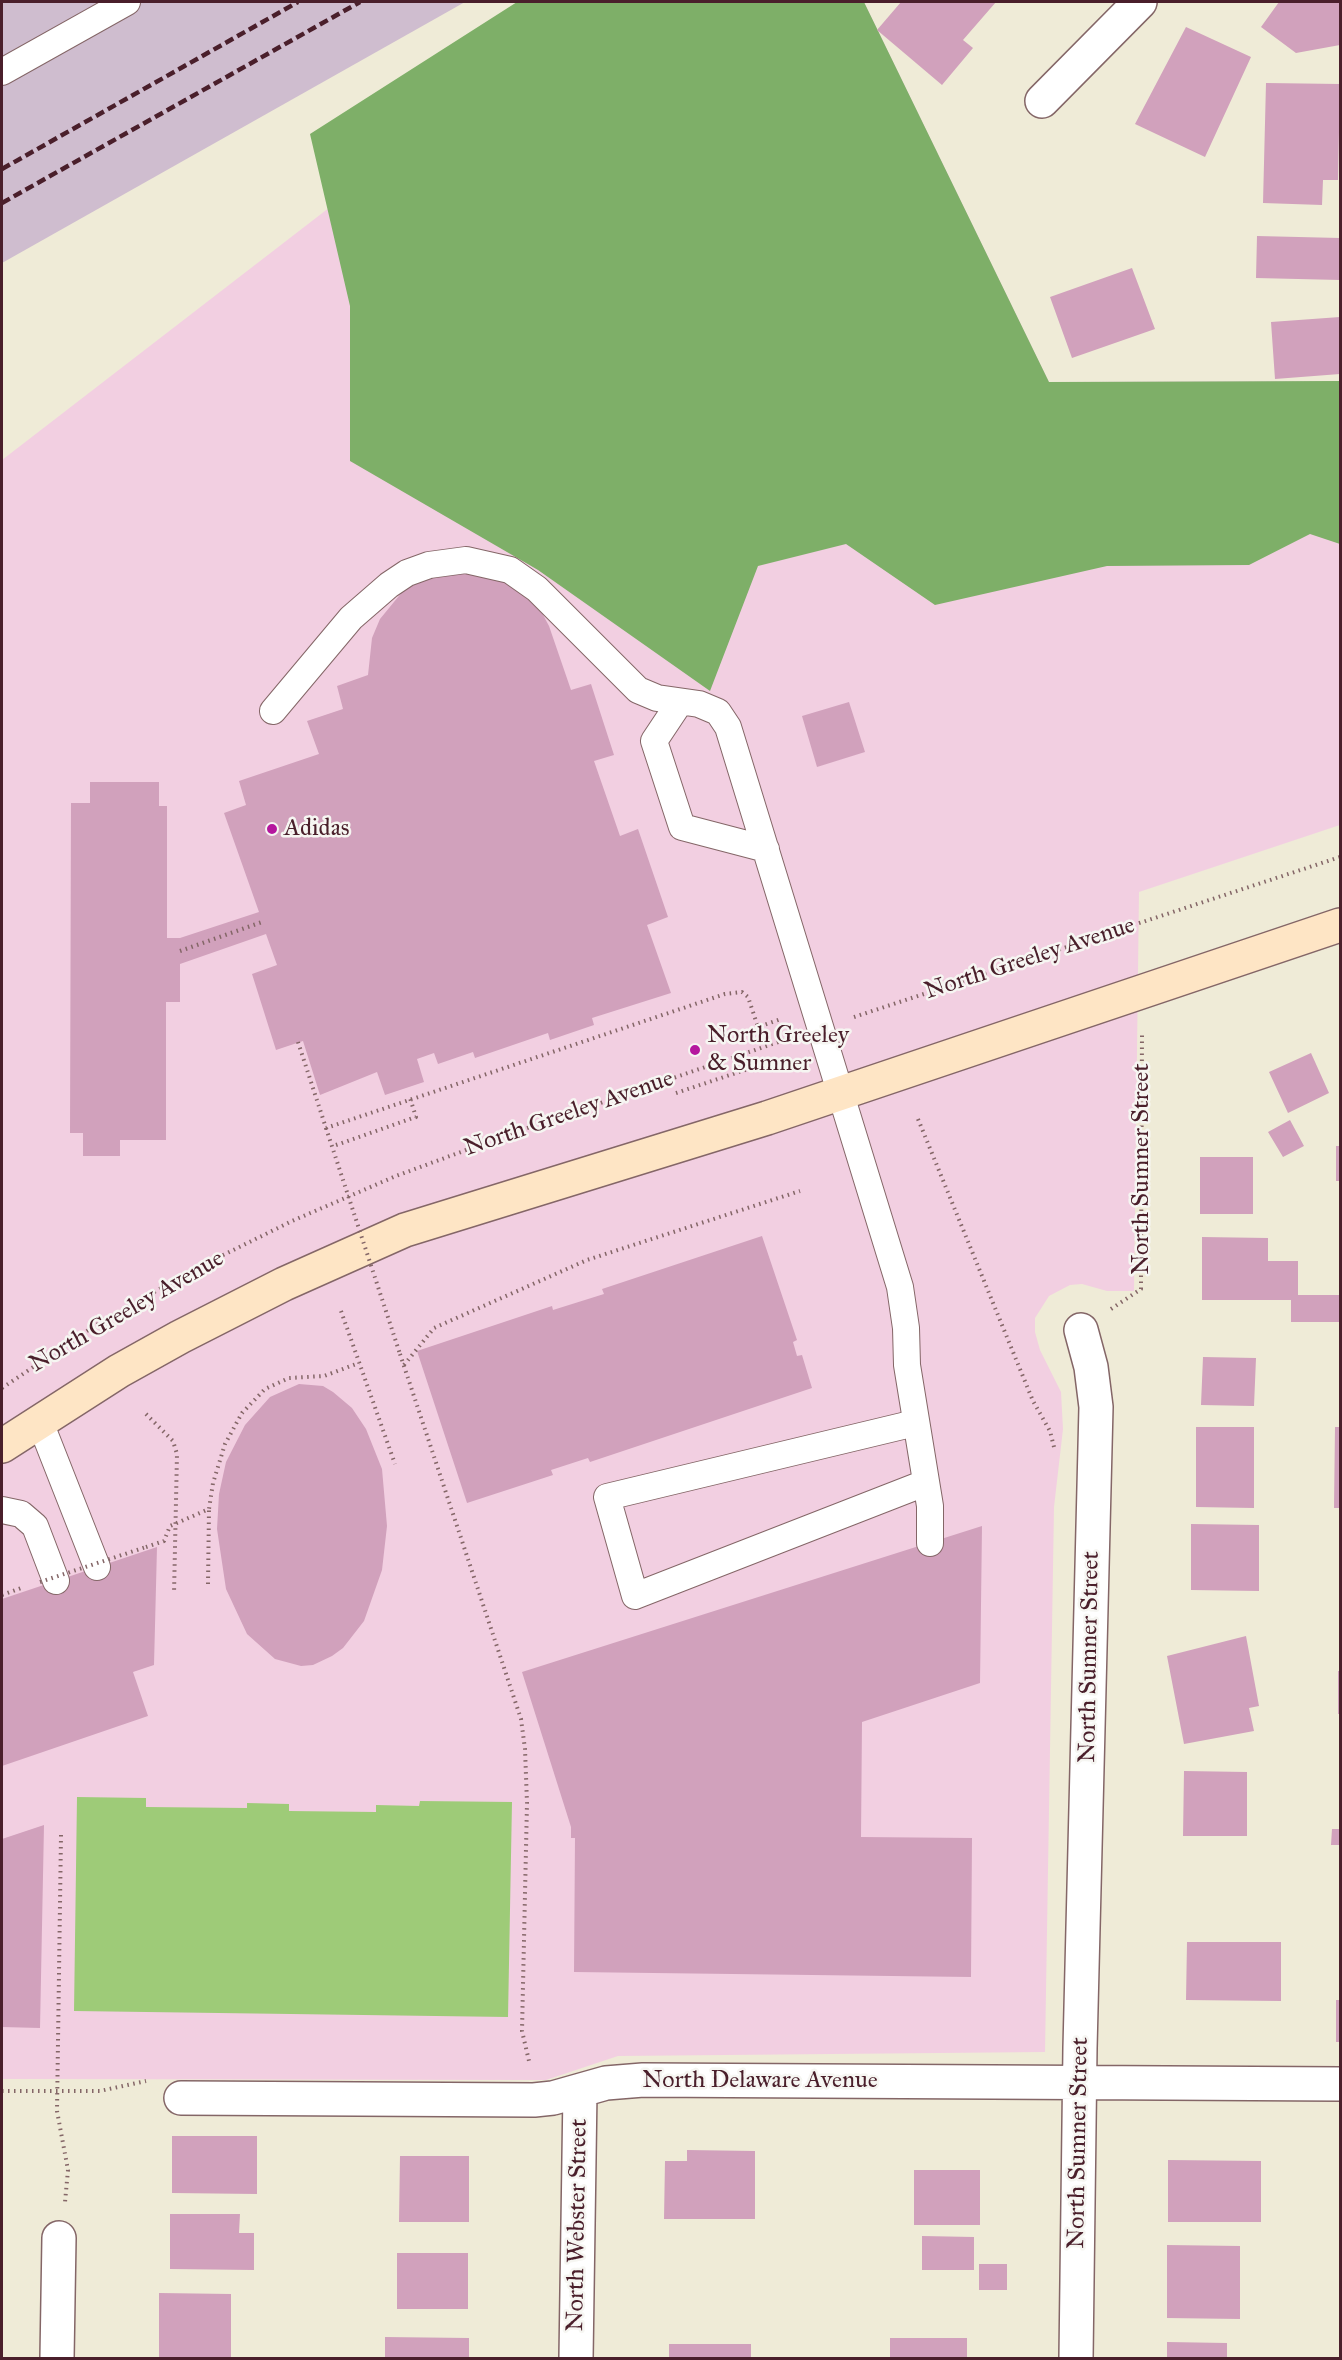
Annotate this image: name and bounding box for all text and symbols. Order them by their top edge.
place label: Adidas [284,815,350,843]
marker: Adidas [265,822,279,836]
street label: North Greeley Avenue [921,911,1139,1007]
place label: North Greeley & Sumner [707,1022,849,1078]
marker: North Greeley & Sumner [688,1043,702,1057]
street label: North Sumner Street [1128,1063,1156,1275]
street label: North Greeley Avenue [461,1065,677,1163]
street label: North Greeley Avenue [25,1245,229,1379]
street label: North Sumner Street [1074,1551,1106,1763]
street label: North Sumner Street [1063,2037,1095,2249]
street label: North Delaware Avenue [642,2067,878,2095]
street label: North Webster Street [562,2118,594,2332]

